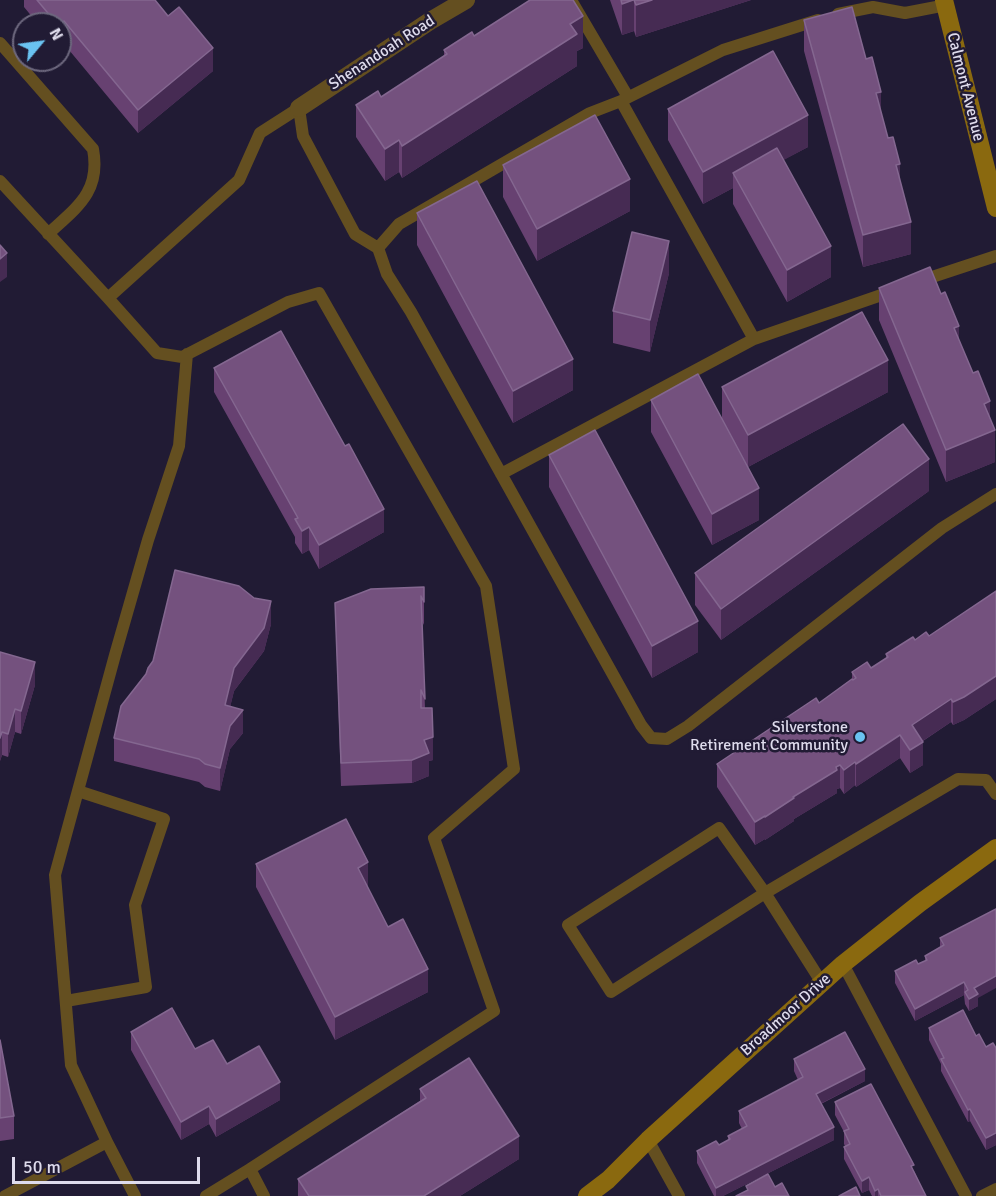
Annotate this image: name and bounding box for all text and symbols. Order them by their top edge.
north arrow [12,12,72,72]
street label: Shenandoah Road [325,12,439,94]
text: N [45,25,67,44]
street label: Calmont Avenue [942,31,988,143]
place label: Silverstone Retirement Community [690,718,848,756]
marker: Silverstone Retirement Community [853,730,867,744]
street label: Broadmoor Drive [737,970,835,1060]
scale bar [15,1145,202,1183]
text: 50 m [23,1156,61,1178]

